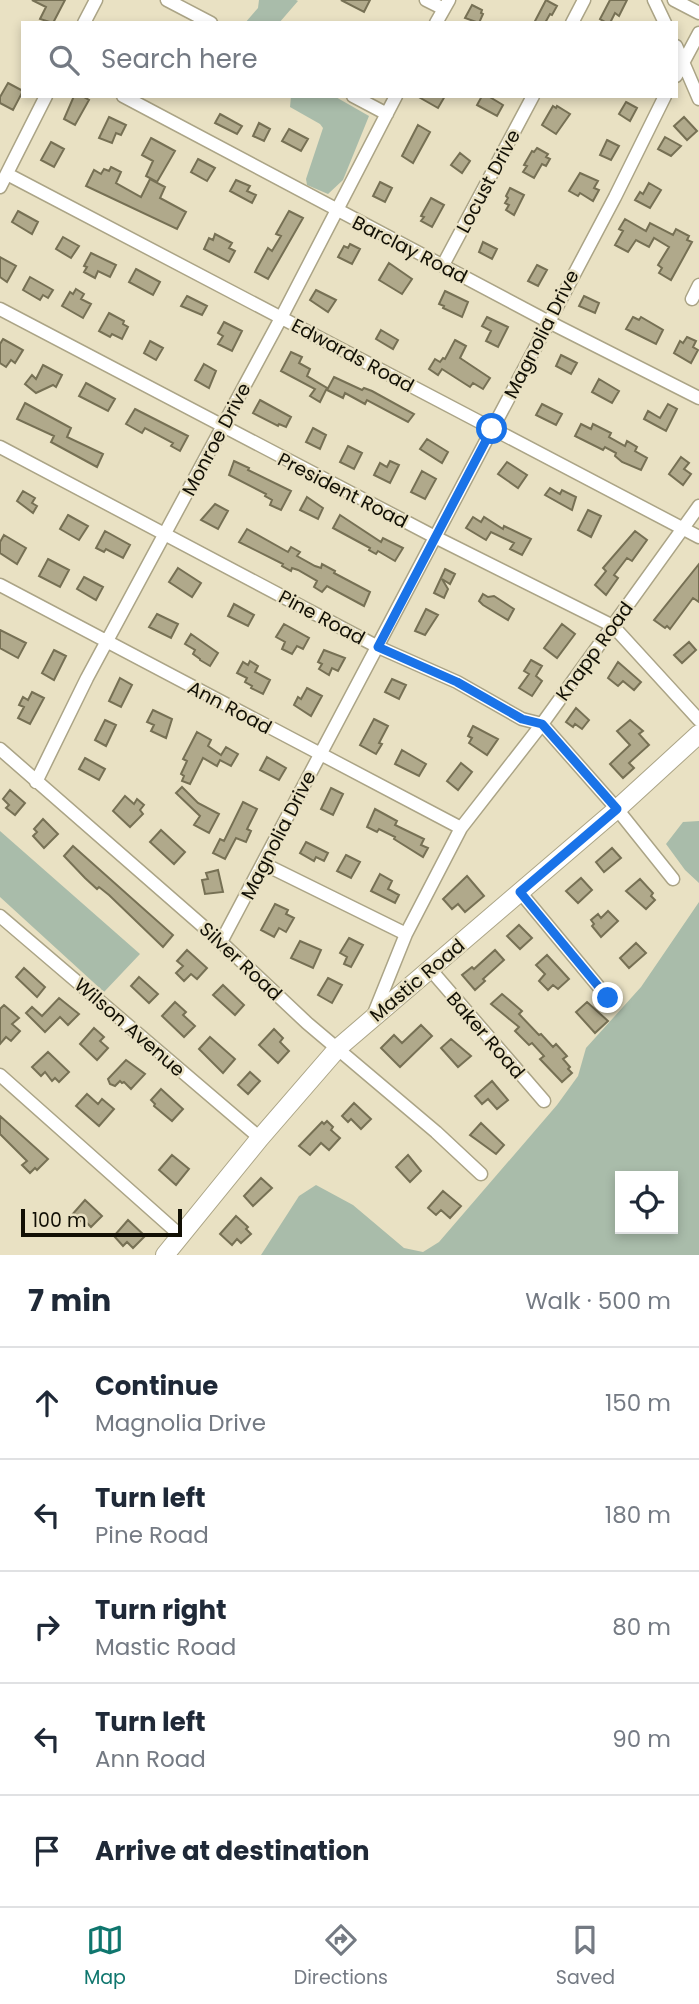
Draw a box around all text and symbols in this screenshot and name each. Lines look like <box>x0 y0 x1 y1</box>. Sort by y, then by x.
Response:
search box <box>21 21 678 98</box>
icon: search <box>45 41 83 79</box>
text: Search here <box>101 41 258 77</box>
street label: Locust Drive <box>450 125 527 238</box>
street label: Barclay Road <box>348 209 472 290</box>
street label: Magnolia Drive <box>497 265 586 403</box>
street label: Edwards Road <box>287 312 419 399</box>
street label: Monroe Drive <box>175 378 258 501</box>
route start <box>476 413 507 444</box>
street label: President Road <box>273 446 412 535</box>
street label: Pine Road <box>274 583 370 651</box>
street label: Knapp Road <box>549 596 640 706</box>
street label: Ann Road <box>183 674 277 741</box>
street label: Magnolia Drive <box>234 766 323 904</box>
street label: Silver Road <box>193 916 288 1007</box>
street label: Mastic Road <box>364 933 471 1028</box>
street label: Wilson Avenue <box>69 972 191 1083</box>
route end <box>592 982 623 1013</box>
street label: Baker Road <box>440 986 531 1085</box>
map controls <box>615 1171 678 1234</box>
button: locate <box>615 1171 678 1234</box>
scale bar <box>21 1206 182 1238</box>
text: 100 m <box>32 1207 87 1234</box>
text: 7 min <box>28 1279 111 1322</box>
text: Walk · 500 m <box>525 1285 671 1317</box>
text: Continue <box>95 1368 218 1404</box>
icon: ahead <box>28 1384 66 1422</box>
text: 150 m <box>605 1387 671 1419</box>
text: Magnolia Drive <box>95 1407 266 1439</box>
text: Turn left <box>95 1480 206 1516</box>
icon: left <box>28 1496 66 1534</box>
text: 180 m <box>605 1499 671 1531</box>
text: Pine Road <box>95 1519 209 1551</box>
text: Turn right <box>95 1592 227 1628</box>
icon: right <box>28 1608 66 1646</box>
text: 80 m <box>612 1611 671 1643</box>
text: Mastic Road <box>95 1631 236 1663</box>
text: Turn left <box>95 1704 206 1740</box>
icon: left <box>28 1720 66 1758</box>
text: 90 m <box>612 1723 671 1755</box>
text: Ann Road <box>95 1743 206 1775</box>
icon: arrive <box>28 1832 66 1870</box>
text: Arrive at destination <box>95 1833 370 1869</box>
tab: Map <box>84 1921 126 1992</box>
tab: Directions <box>294 1921 388 1992</box>
tab: Saved <box>556 1921 615 1992</box>

